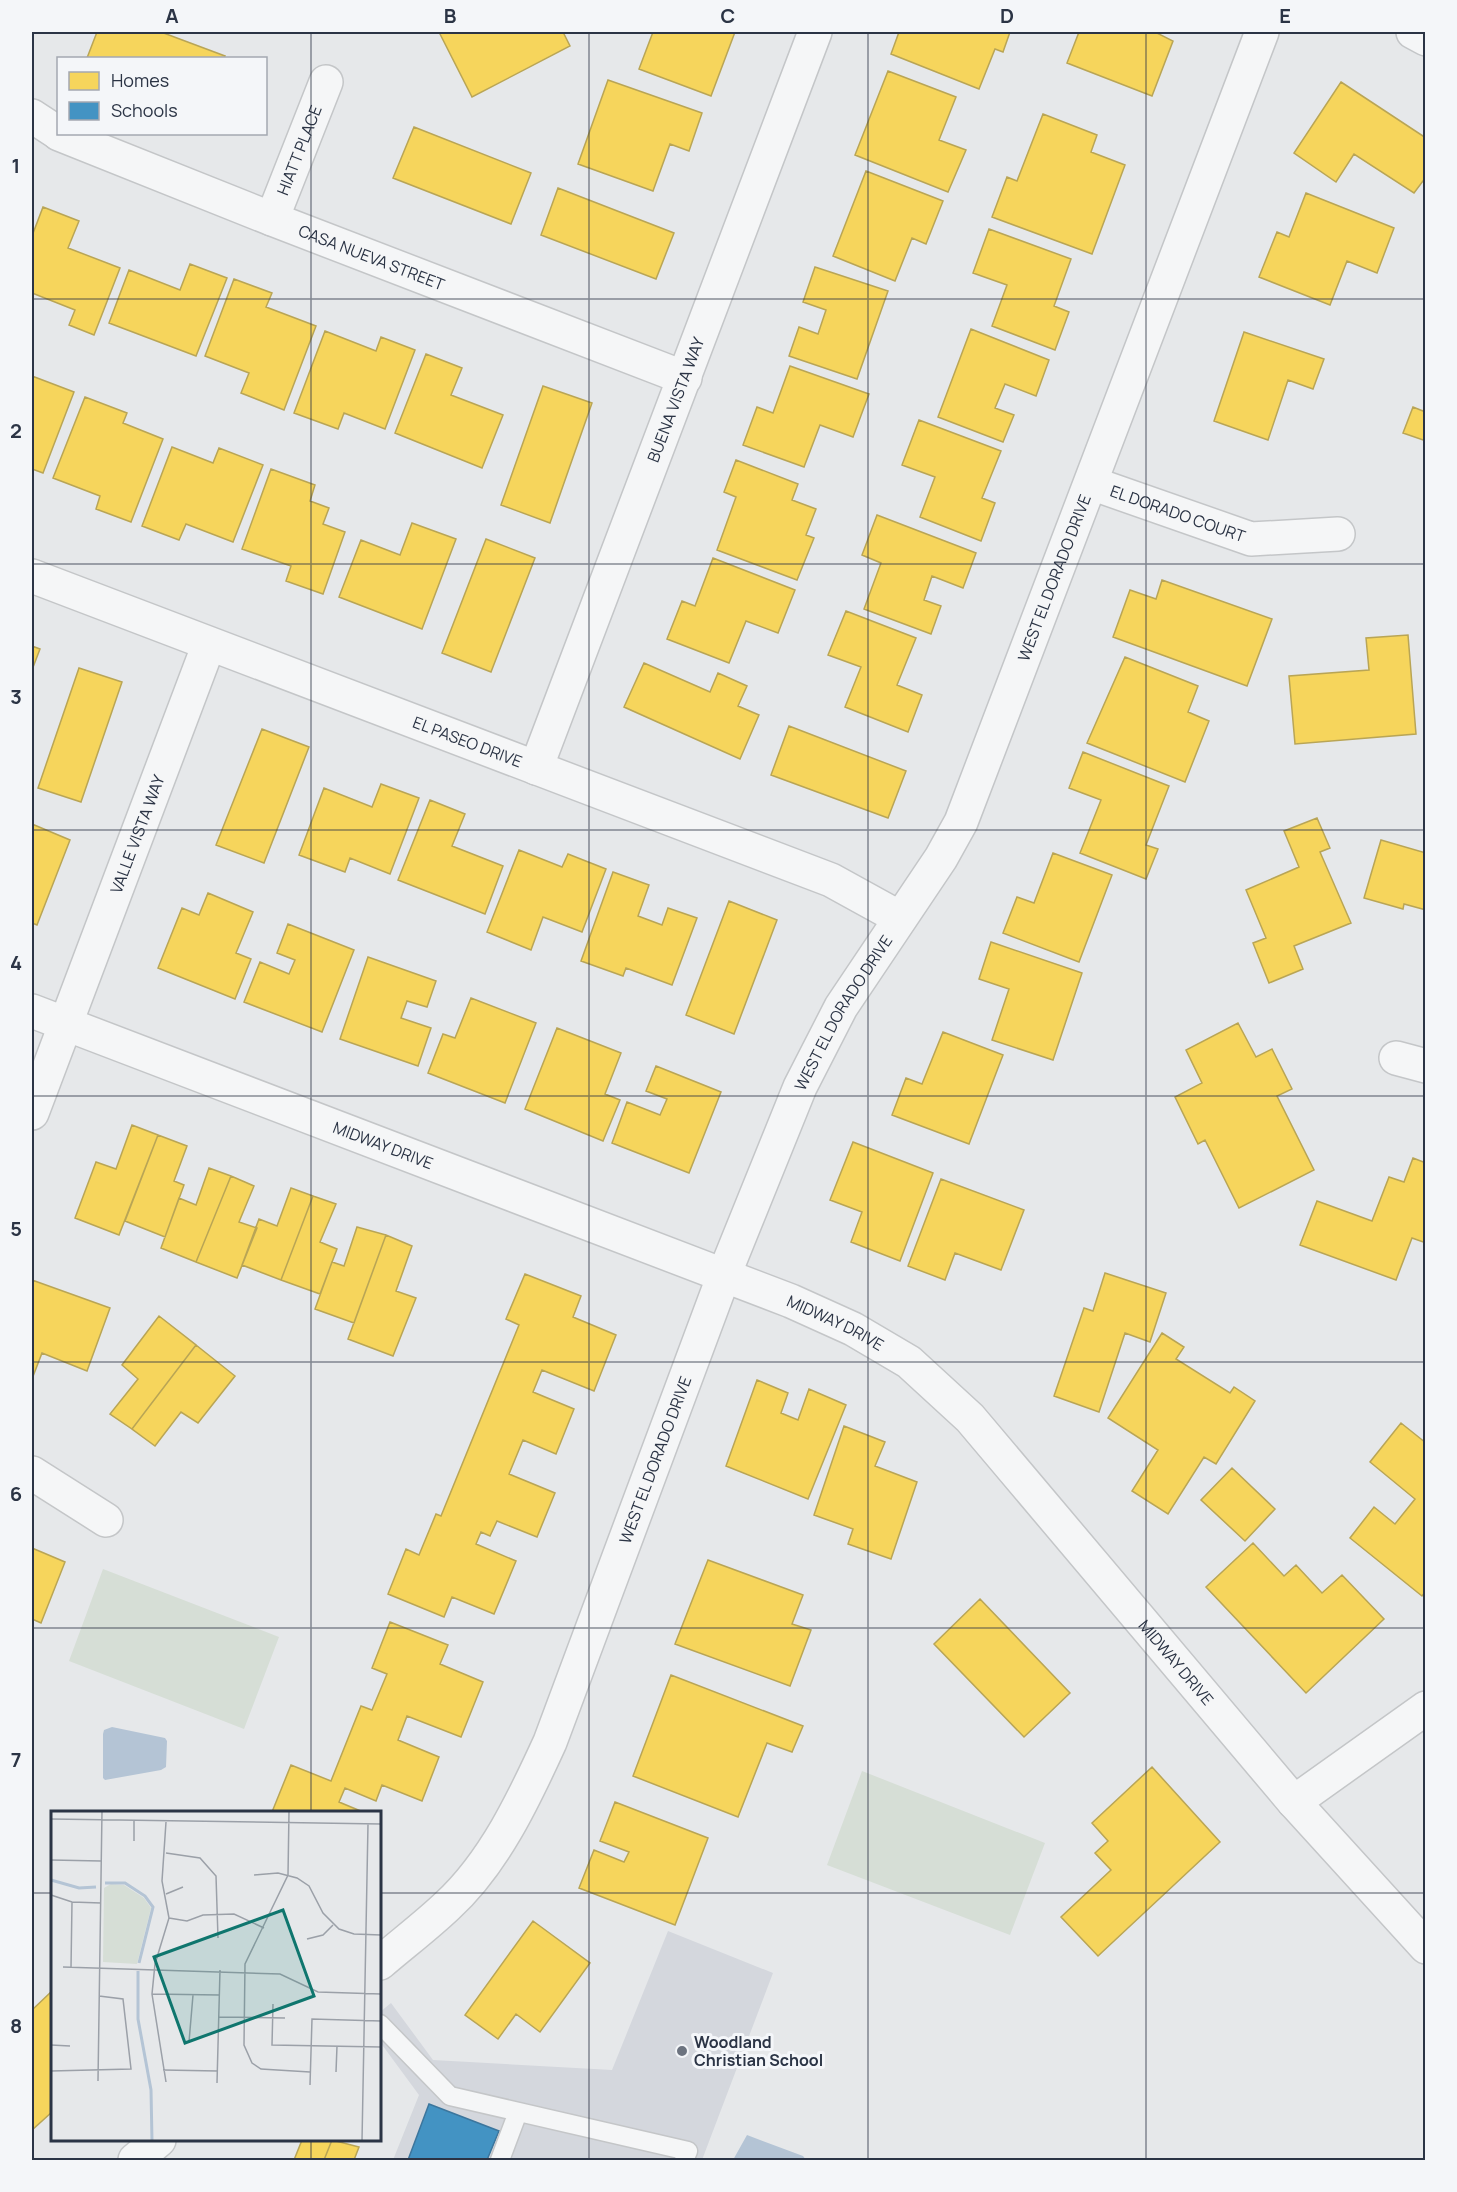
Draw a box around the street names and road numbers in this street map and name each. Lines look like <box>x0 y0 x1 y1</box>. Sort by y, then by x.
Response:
street label: HIATT PLACE <box>271 102 327 198</box>
street label: CASA NUEVA STREET <box>295 219 448 296</box>
street label: BUENA VISTA WAY <box>642 334 709 465</box>
street label: EL DORADO COURT <box>1107 480 1249 547</box>
street label: WEST EL DORADO DRIVE <box>1012 491 1096 664</box>
street label: EL PASEO DRIVE <box>410 711 525 772</box>
street label: VALLE VISTA WAY <box>105 772 170 897</box>
street label: WEST EL DORADO DRIVE <box>789 931 897 1094</box>
street label: MIDWAY DRIVE <box>330 1116 436 1174</box>
street label: MIDWAY DRIVE <box>784 1290 888 1356</box>
street label: WEST EL DORADO DRIVE <box>614 1373 696 1547</box>
street label: MIDWAY DRIVE <box>1134 1615 1219 1710</box>

